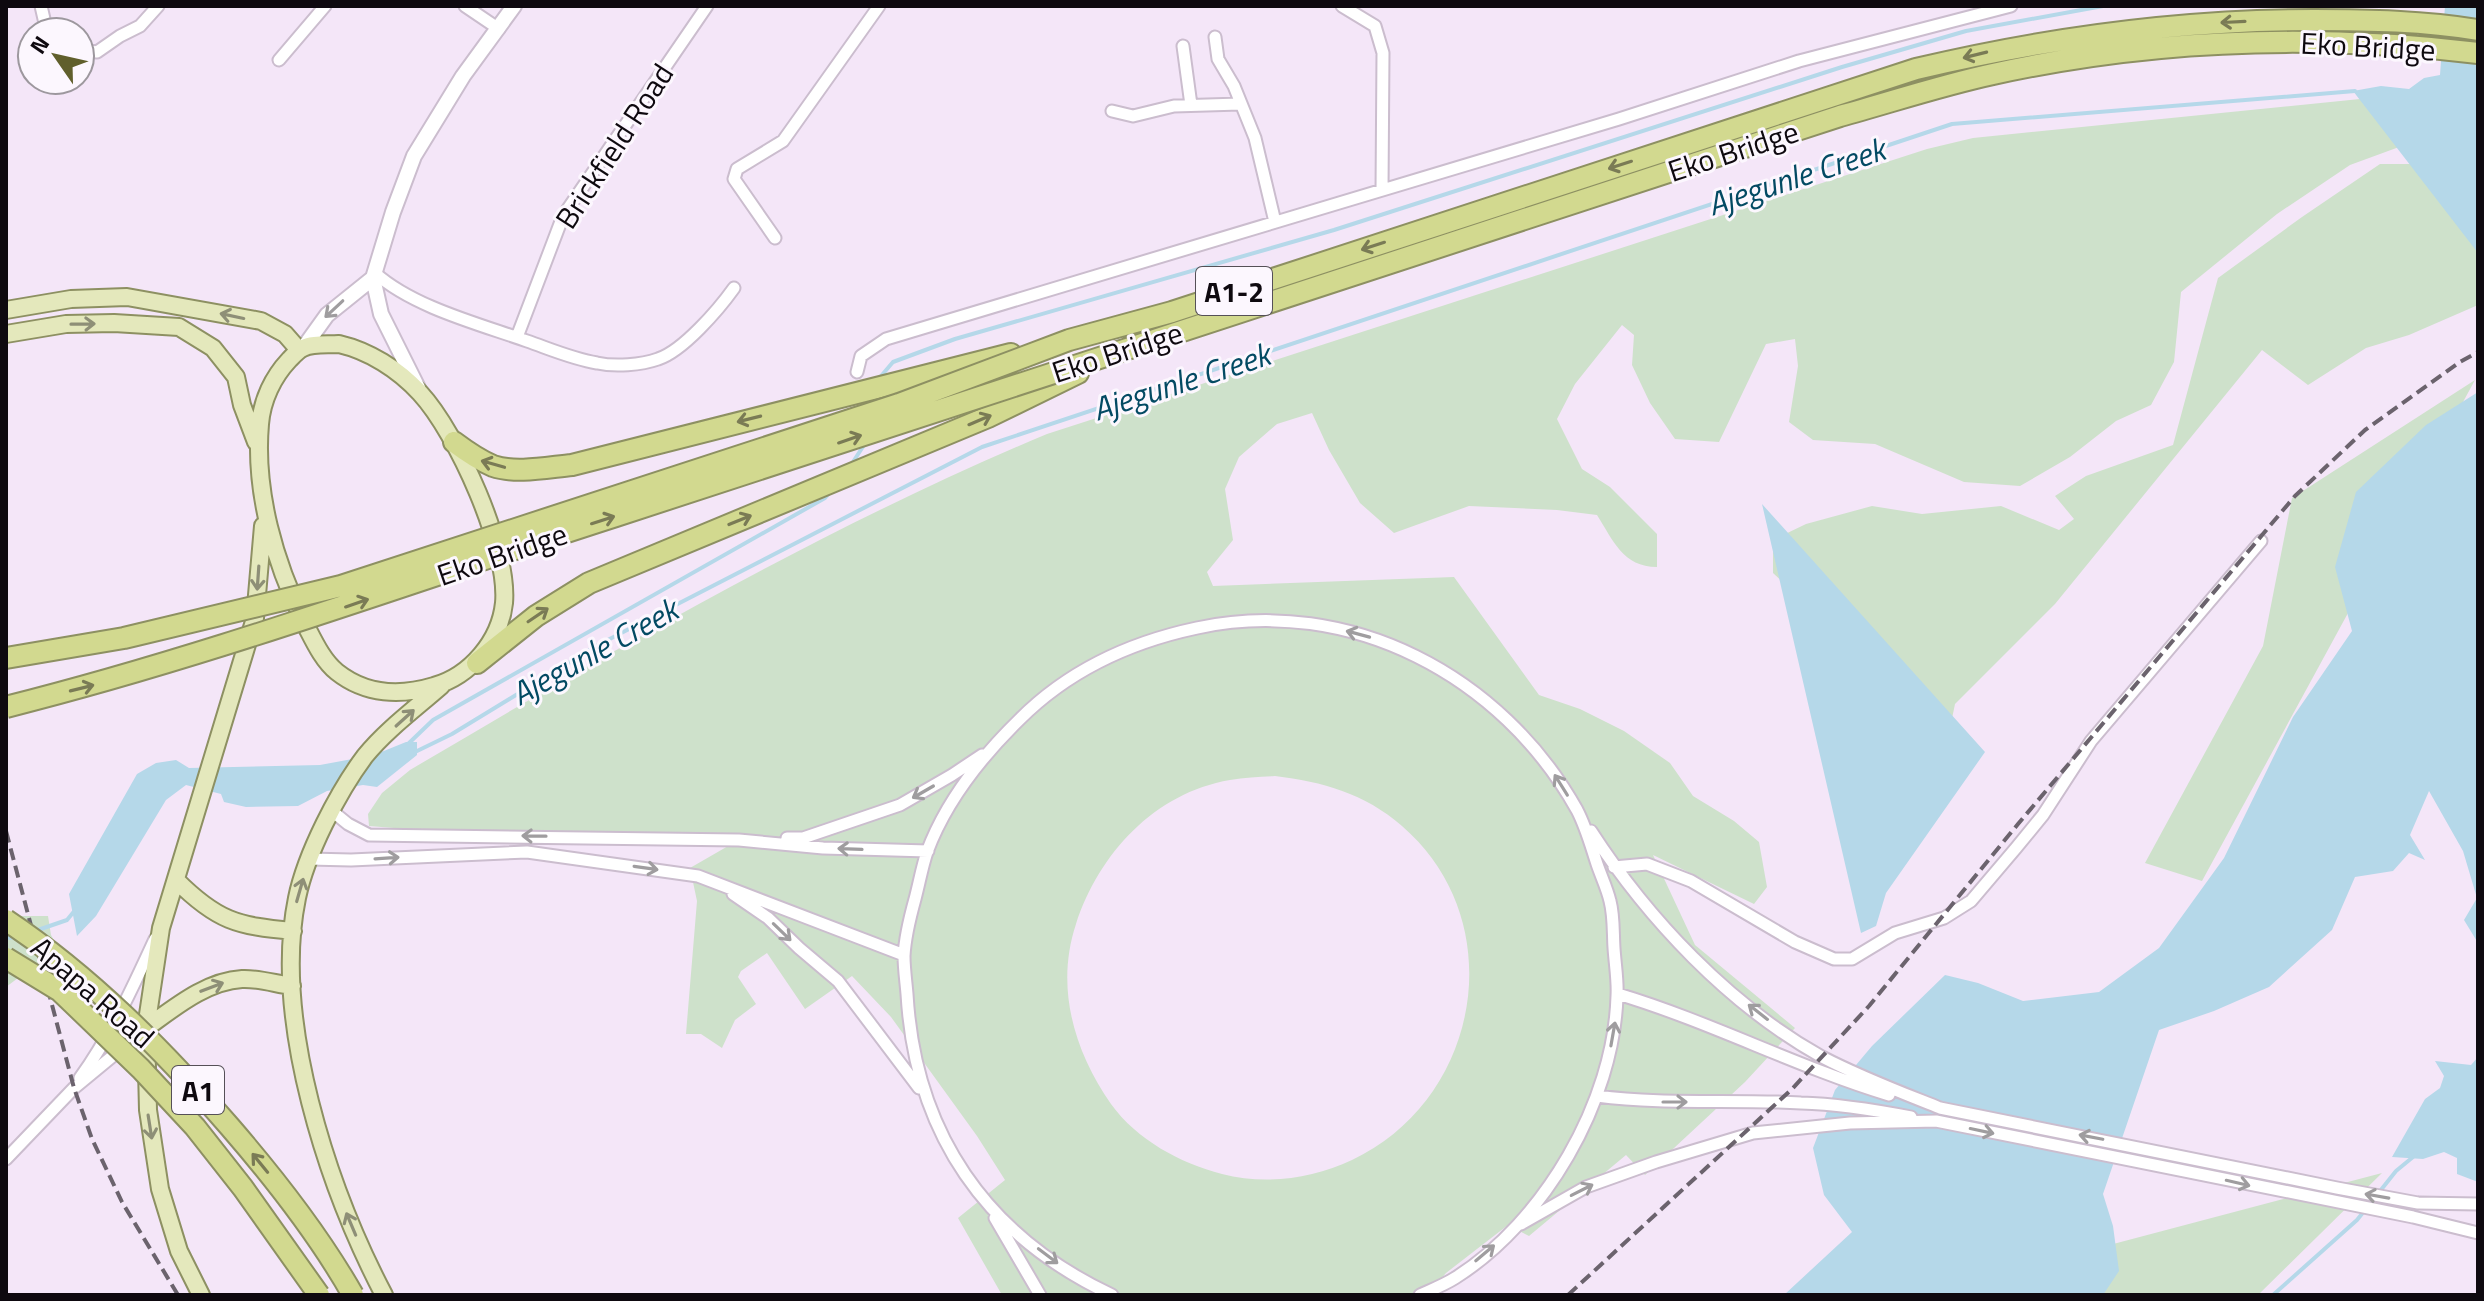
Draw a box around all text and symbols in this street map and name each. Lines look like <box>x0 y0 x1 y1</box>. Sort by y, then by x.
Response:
one-way arrow <box>2220 15 2247 30</box>
north arrow <box>16 16 96 96</box>
street label: Eko Bridge <box>2299 20 2437 72</box>
text: N <box>21 29 58 61</box>
one-way arrow <box>1963 48 1988 63</box>
street label: Brickfield Road <box>543 54 685 238</box>
street label: Eko Bridge <box>1662 108 1804 194</box>
water label: Ajegunle Creek <box>1701 124 1895 227</box>
one-way arrow <box>1607 158 1633 173</box>
one-way arrow <box>1360 239 1386 254</box>
road number: A1-2 <box>1196 267 1272 315</box>
one-way arrow <box>325 299 345 317</box>
one-way arrow <box>220 307 245 322</box>
street label: Eko Bridge <box>1046 309 1188 395</box>
one-way arrow <box>69 316 96 332</box>
water label: Ajegunle Creek <box>1086 329 1280 432</box>
one-way arrow <box>736 412 762 427</box>
one-way arrow <box>967 412 992 426</box>
one-way arrow <box>838 431 863 446</box>
one-way arrow <box>481 456 506 470</box>
street label: Eko Bridge <box>431 510 573 598</box>
one-way arrow <box>727 511 752 526</box>
one-way arrow <box>590 512 616 527</box>
one-way arrow <box>250 564 265 591</box>
water label: Ajegunle Creek <box>502 584 690 717</box>
one-way arrow <box>344 594 369 609</box>
one-way arrow <box>527 607 549 623</box>
one-way arrow <box>1345 625 1371 640</box>
one-way arrow <box>68 680 94 695</box>
one-way arrow <box>394 709 414 727</box>
one-way arrow <box>1553 774 1569 797</box>
one-way arrow <box>912 784 935 800</box>
one-way arrow <box>521 828 548 844</box>
one-way arrow <box>837 841 864 856</box>
one-way arrow <box>373 850 400 865</box>
one-way arrow <box>632 861 659 876</box>
one-way arrow <box>293 877 308 903</box>
one-way arrow <box>772 922 791 941</box>
street label: Apapa Road <box>21 925 165 1059</box>
one-way arrow <box>200 979 224 993</box>
one-way arrow <box>1747 1003 1769 1020</box>
one-way arrow <box>1606 1021 1621 1047</box>
road number: A1 <box>172 1066 224 1114</box>
one-way arrow <box>1661 1094 1688 1110</box>
one-way arrow <box>144 1114 159 1139</box>
one-way arrow <box>1969 1124 1994 1139</box>
one-way arrow <box>2078 1129 2104 1144</box>
one-way arrow <box>251 1153 269 1174</box>
one-way arrow <box>2225 1176 2251 1191</box>
one-way arrow <box>1569 1182 1593 1198</box>
one-way arrow <box>2365 1187 2391 1202</box>
one-way arrow <box>343 1213 358 1237</box>
one-way arrow <box>1474 1244 1495 1262</box>
one-way arrow <box>1037 1248 1058 1265</box>

